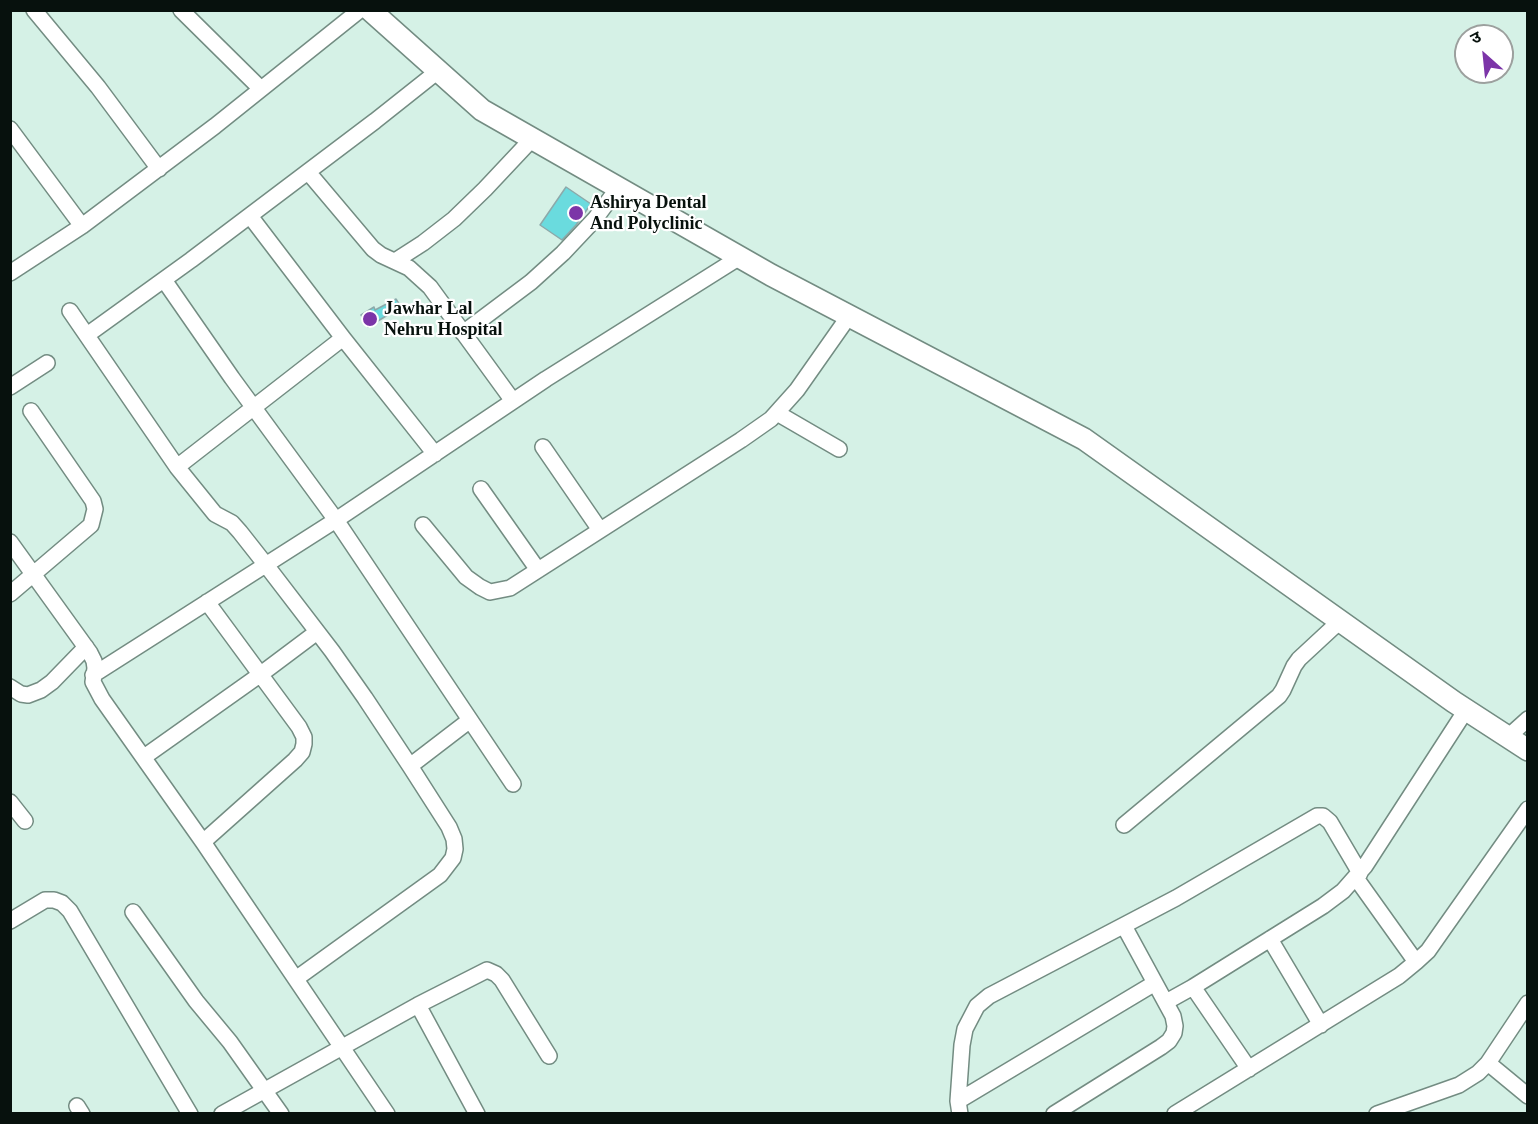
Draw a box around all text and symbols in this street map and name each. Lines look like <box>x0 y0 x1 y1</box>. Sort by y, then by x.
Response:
north arrow <box>1454 24 1514 84</box>
text: उ <box>1468 28 1485 51</box>
place label: Ashirya Dental And Polyclinic <box>590 192 722 234</box>
marker: Ashirya Dental And Polyclinic <box>567 204 585 222</box>
place label: Jawhar Lal Nehru Hospital <box>384 298 520 340</box>
marker: Jawhar Lal Nehru Hospital <box>361 310 379 328</box>

